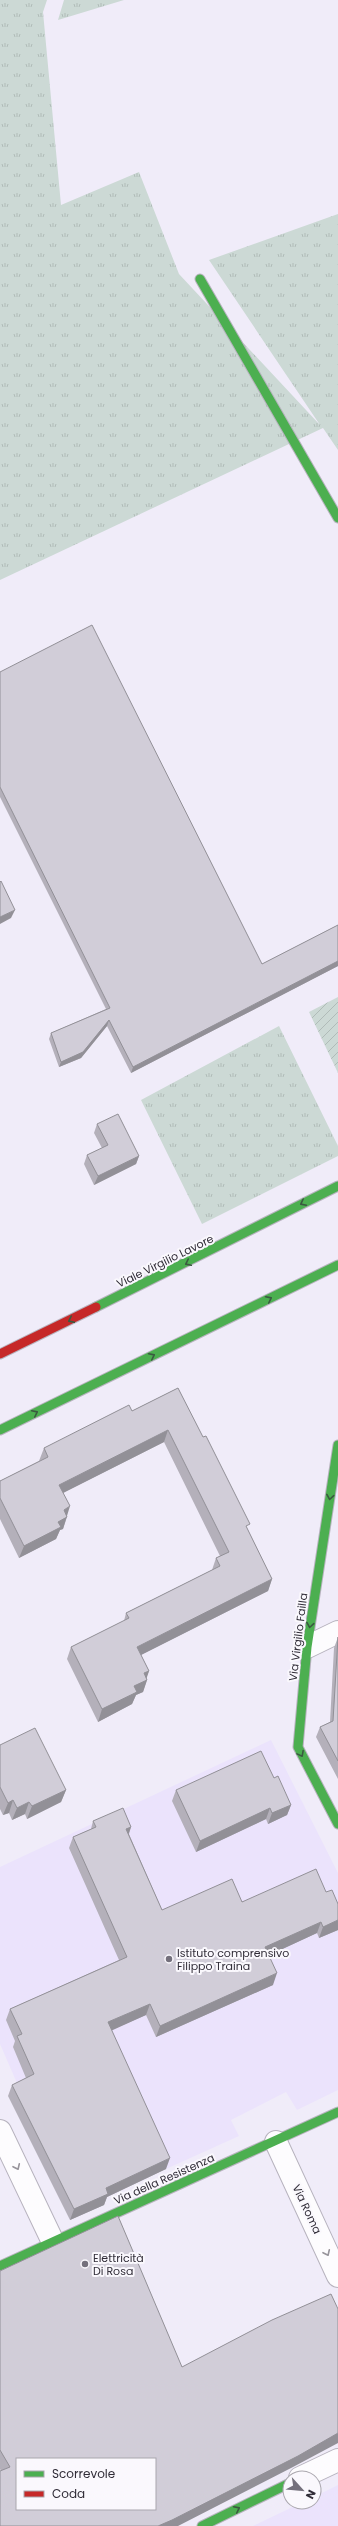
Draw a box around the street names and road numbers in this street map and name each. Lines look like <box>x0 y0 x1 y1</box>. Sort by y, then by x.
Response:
street label: Viale Virgilio Lavore <box>114 1230 216 1291</box>
street label: Via Virgilio Failla <box>285 1592 311 1682</box>
street label: Via della Resistenza <box>111 2150 217 2208</box>
street label: Via Roma <box>289 2182 325 2236</box>

